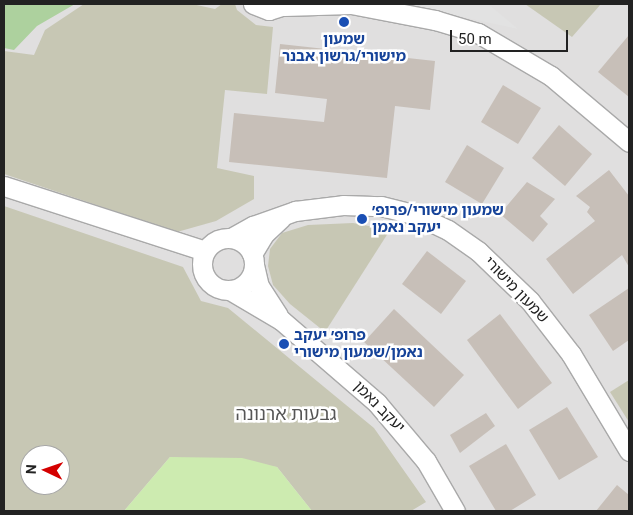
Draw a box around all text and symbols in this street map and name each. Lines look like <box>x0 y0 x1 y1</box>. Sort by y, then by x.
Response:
marker: שמעון מישורי/גרשון אבנר <box>338 16 350 28</box>
scale bar <box>453 20 570 52</box>
place label: שמעון מישורי/גרשון אבנר <box>282 30 406 65</box>
text: 50 m <box>458 30 492 48</box>
place label: שמעון מישורי/פרופ׳ יעקב נאמן <box>372 201 504 236</box>
marker: שמעון מישורי/פרופ׳ יעקב נאמן <box>356 213 368 225</box>
street label: שמעון מישורי <box>480 253 552 327</box>
place label: פרופ׳ יעקב נאמן/שמעון מישורי <box>294 326 423 361</box>
marker: פרופ׳ יעקב נאמן/שמעון מישורי <box>278 338 290 350</box>
street label: יעקב נאמן <box>350 378 408 436</box>
district label: גבעות ארנונה <box>235 403 337 425</box>
north arrow <box>20 445 70 495</box>
text: N <box>23 464 39 475</box>

